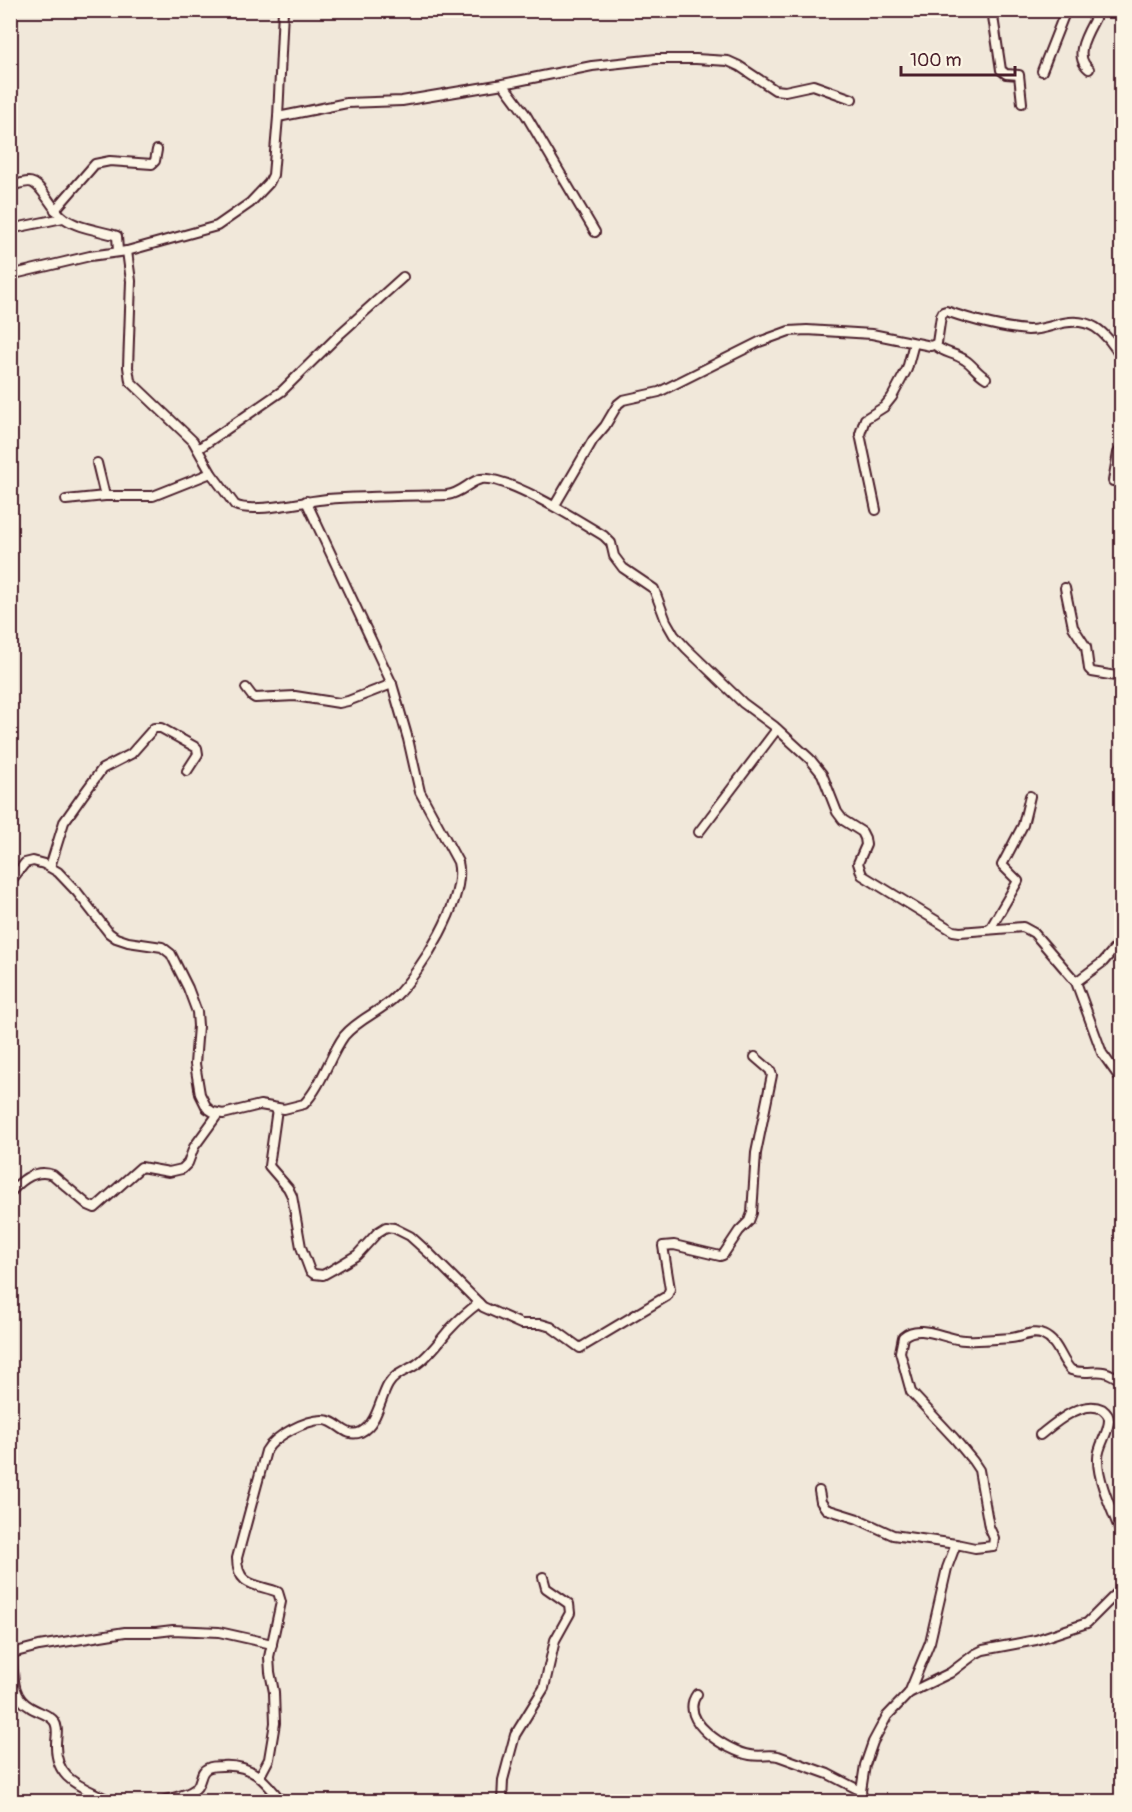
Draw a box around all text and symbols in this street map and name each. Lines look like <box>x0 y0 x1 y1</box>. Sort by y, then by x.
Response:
scale bar <box>901 39 1015 77</box>
text: 100 m <box>910 49 962 72</box>

